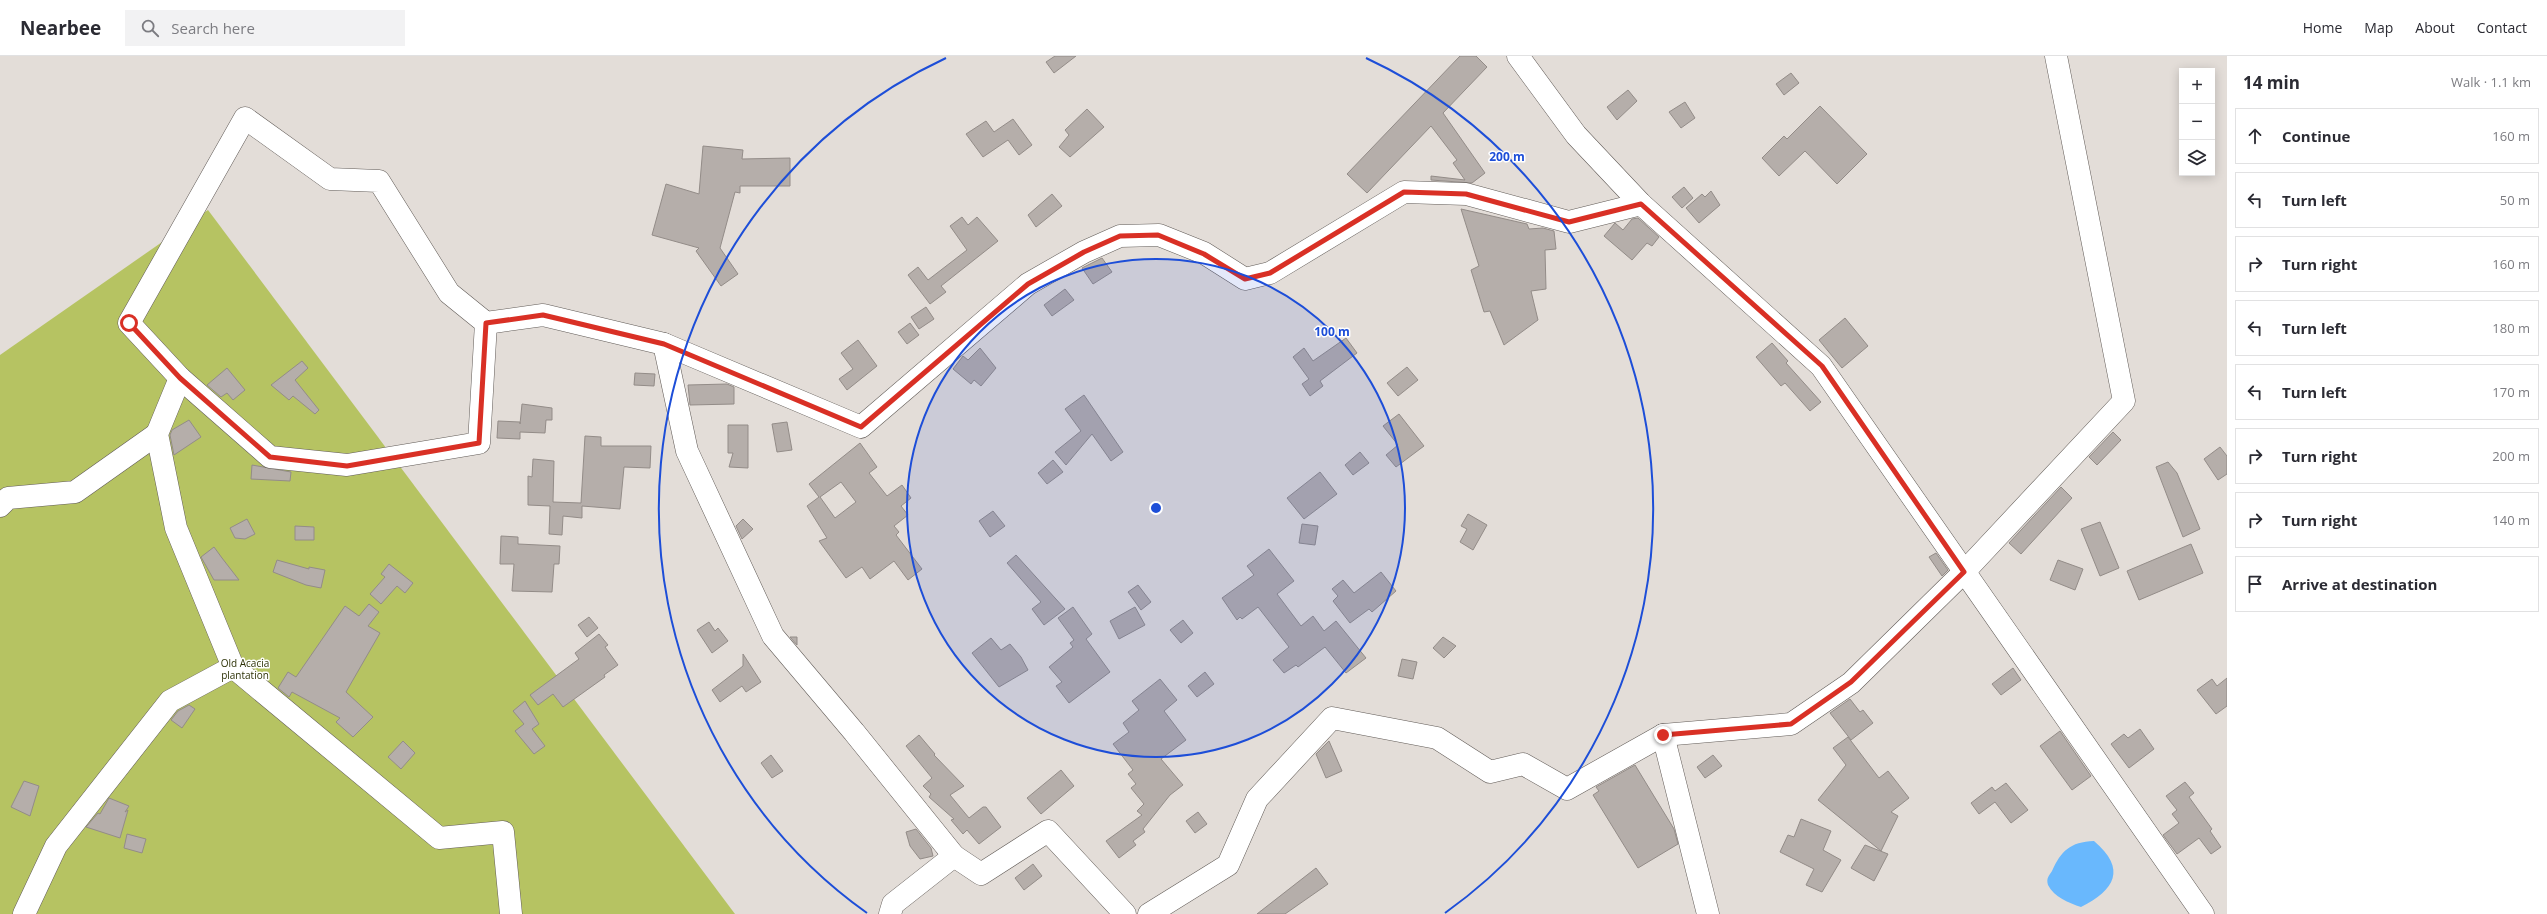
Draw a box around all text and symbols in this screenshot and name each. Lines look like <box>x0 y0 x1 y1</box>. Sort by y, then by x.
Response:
search box <box>125 10 405 46</box>
text: Nearbee <box>20 15 101 41</box>
icon: search <box>139 17 161 39</box>
text: Search here <box>171 18 255 38</box>
text: Home <box>2303 18 2342 37</box>
text: Map <box>2364 18 2393 37</box>
text: About <box>2415 18 2455 37</box>
text: Contact <box>2477 18 2527 37</box>
map controls <box>2179 68 2215 176</box>
button: + <box>2179 68 2215 104</box>
text: 14 min <box>2243 71 2300 94</box>
text: Walk · 1.1 km <box>2451 73 2531 91</box>
button: − <box>2179 104 2215 140</box>
icon: ahead <box>2244 125 2266 147</box>
text: Continue <box>2282 126 2350 146</box>
text: 160 m <box>2492 127 2530 145</box>
button: layers <box>2179 140 2215 176</box>
text: 200 m <box>1489 148 1525 165</box>
icon: left <box>2244 189 2266 211</box>
text: Turn left <box>2282 190 2347 210</box>
text: 50 m <box>2500 191 2530 209</box>
icon: right <box>2244 253 2266 275</box>
text: Turn right <box>2282 254 2357 274</box>
text: 160 m <box>2492 255 2530 273</box>
route start <box>120 314 138 332</box>
icon: left <box>2244 317 2266 339</box>
text: Turn left <box>2282 318 2347 338</box>
text: 180 m <box>2492 319 2530 337</box>
text: 100 m <box>1314 323 1350 340</box>
icon: left <box>2244 381 2266 403</box>
text: Turn left <box>2282 382 2347 402</box>
text: 170 m <box>2492 383 2530 401</box>
icon: right <box>2244 445 2266 467</box>
text: Turn right <box>2282 446 2357 466</box>
text: 200 m <box>2492 447 2530 465</box>
centre of rings <box>1149 501 1163 515</box>
icon: right <box>2244 509 2266 531</box>
text: Turn right <box>2282 510 2357 530</box>
text: 140 m <box>2492 511 2530 529</box>
icon: arrive <box>2244 573 2266 595</box>
text: Arrive at destination <box>2282 574 2437 594</box>
park label: Old Acacia plantation <box>221 656 269 682</box>
route end <box>1654 726 1672 744</box>

